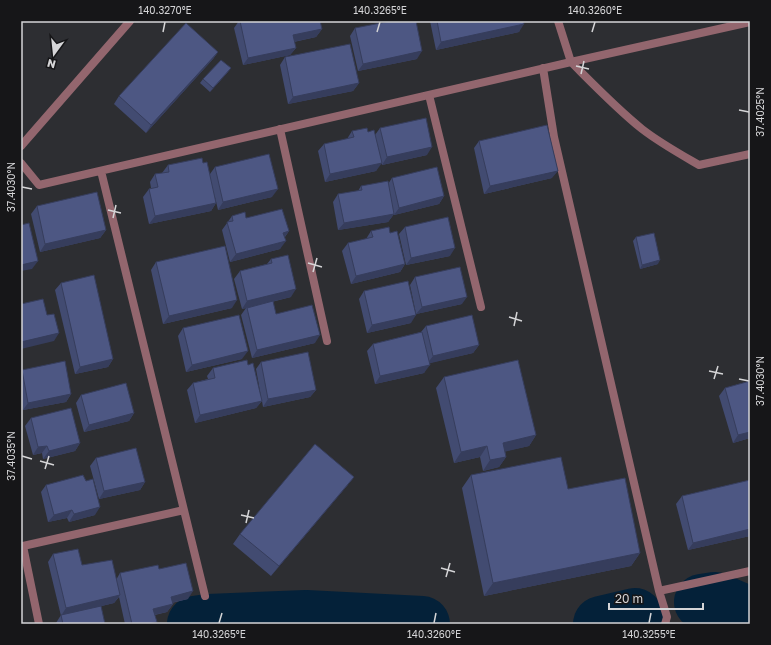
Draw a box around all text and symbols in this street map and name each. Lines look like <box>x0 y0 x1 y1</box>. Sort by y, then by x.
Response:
text: 140.3270°E <box>138 4 192 16</box>
text: 140.3265°E <box>353 4 407 16</box>
text: 140.3260°E <box>568 4 622 16</box>
north arrow <box>34 34 74 74</box>
text: N <box>46 57 57 72</box>
text: 37.4025°N <box>754 87 766 137</box>
text: 37.4030°N <box>5 162 17 212</box>
text: 37.4030°N <box>754 356 766 406</box>
text: 37.4035°N <box>5 431 17 481</box>
scale bar <box>609 585 703 611</box>
text: 20 m <box>615 591 643 606</box>
text: 140.3265°E <box>192 628 246 640</box>
text: 140.3260°E <box>407 628 461 640</box>
text: 140.3255°E <box>622 628 676 640</box>

